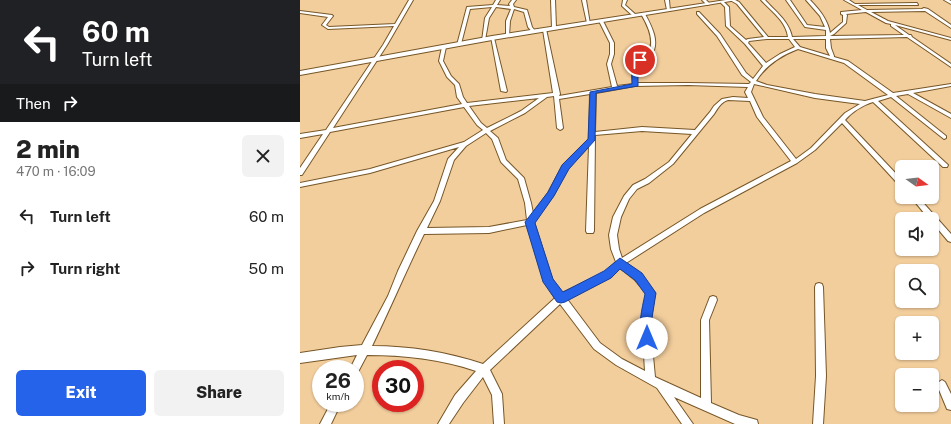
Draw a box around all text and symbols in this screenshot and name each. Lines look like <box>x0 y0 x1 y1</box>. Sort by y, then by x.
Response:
text: 60 m <box>82 15 150 48</box>
icon: left <box>16 16 68 68</box>
pin <box>623 43 657 77</box>
text: Turn left <box>82 49 152 70</box>
icon: arrive <box>629 49 651 71</box>
icon: right <box>59 92 81 114</box>
text: Then <box>16 95 51 112</box>
text: 2 min <box>16 135 80 163</box>
button: close <box>242 135 284 177</box>
north arrow <box>895 160 939 204</box>
map controls <box>895 160 939 412</box>
text: 470 m · 16:09 <box>16 164 96 179</box>
icon: left <box>16 205 38 227</box>
text: Turn left <box>50 208 111 225</box>
text: 60 m <box>249 208 284 225</box>
button: sound <box>895 212 939 256</box>
icon: right <box>16 257 38 279</box>
text: Turn right <box>50 260 120 277</box>
text: 50 m <box>249 260 284 277</box>
button: search <box>895 264 939 308</box>
button: + <box>895 316 939 360</box>
position arrow <box>626 317 668 359</box>
speed limit sign: 30 <box>372 360 424 412</box>
button: − <box>895 368 939 412</box>
text: 26 <box>325 369 351 393</box>
button: Exit <box>16 370 146 416</box>
button: Share <box>154 370 284 416</box>
text: km/h <box>326 390 350 402</box>

